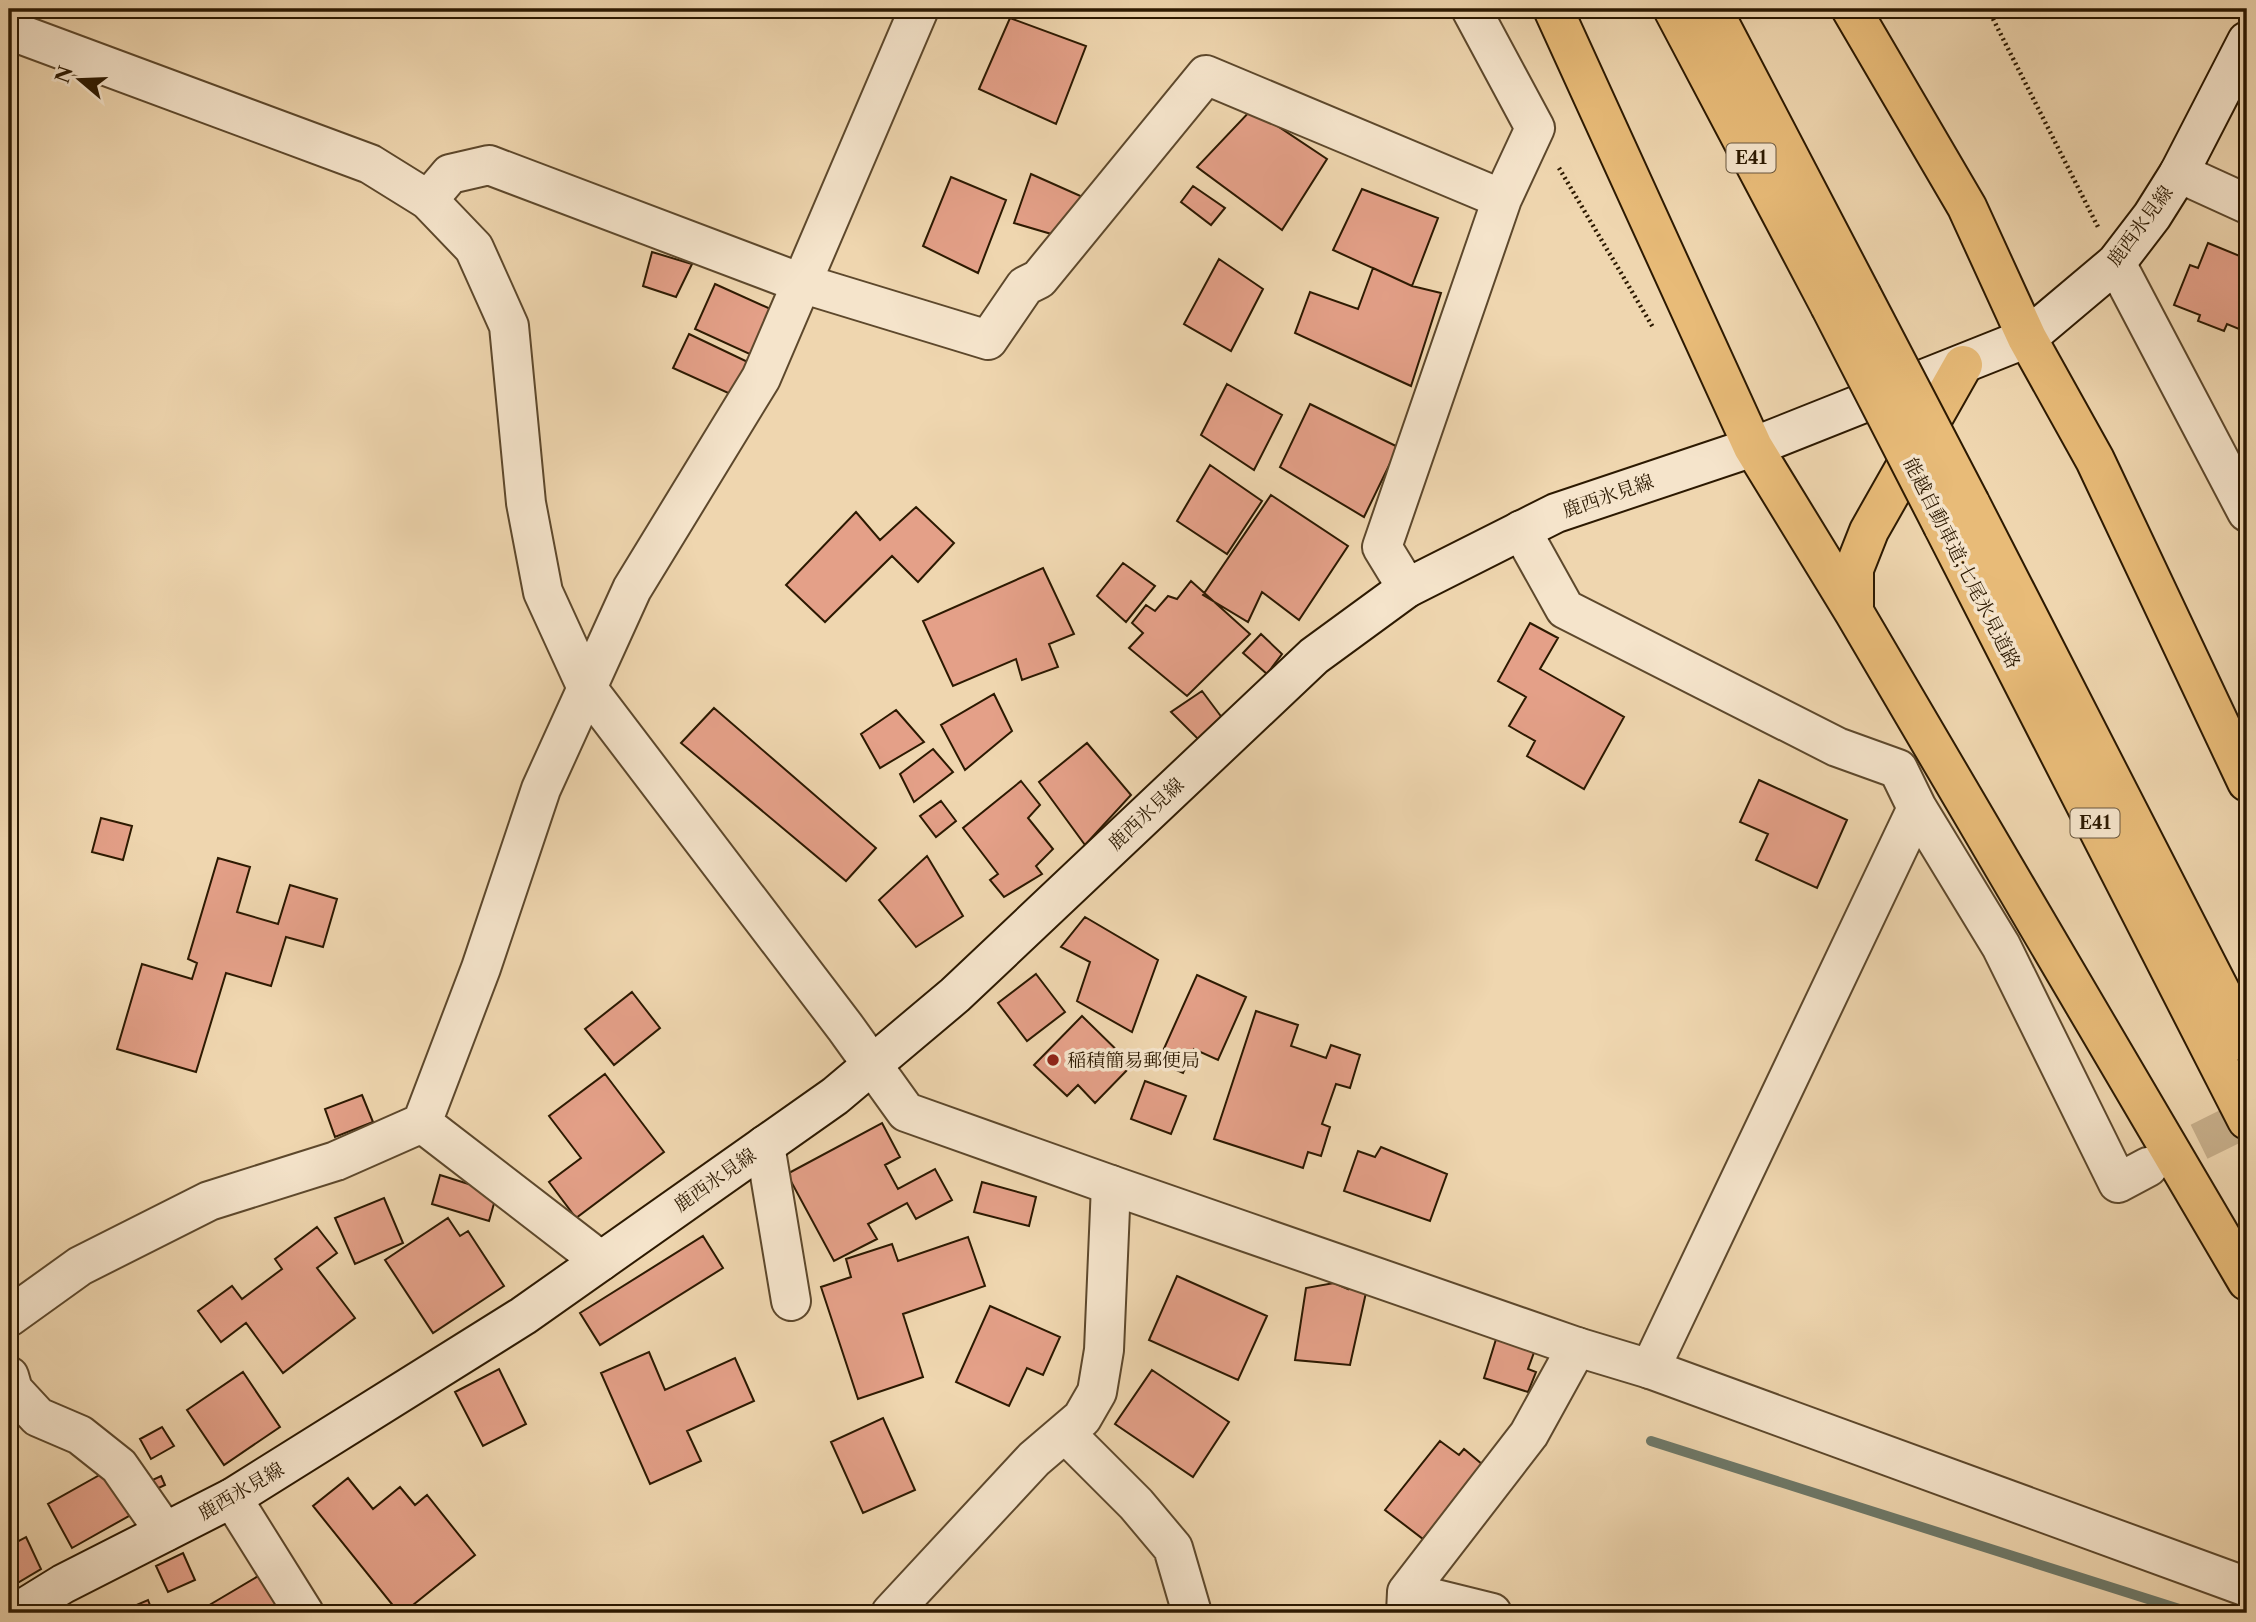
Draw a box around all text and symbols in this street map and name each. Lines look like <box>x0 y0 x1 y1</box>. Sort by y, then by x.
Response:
north arrow <box>46 46 116 116</box>
text: N <box>51 63 78 86</box>
road number: E41 <box>1726 144 1776 173</box>
street label: 鹿西氷見線 <box>2102 181 2178 271</box>
street label: 能越自動車道;七尾氷見道路 <box>1899 454 2025 672</box>
street label: 鹿西氷見線 <box>1559 470 1657 522</box>
street label: 鹿西氷見線 <box>1103 773 1189 855</box>
road number: E41 <box>2070 808 2120 838</box>
place label: 稲積簡易郵便局 <box>1067 1049 1200 1072</box>
marker: 稲積簡易郵便局 <box>1045 1052 1061 1068</box>
street label: 鹿西氷見線 <box>669 1143 761 1217</box>
street label: 鹿西氷見線 <box>194 1457 288 1525</box>

